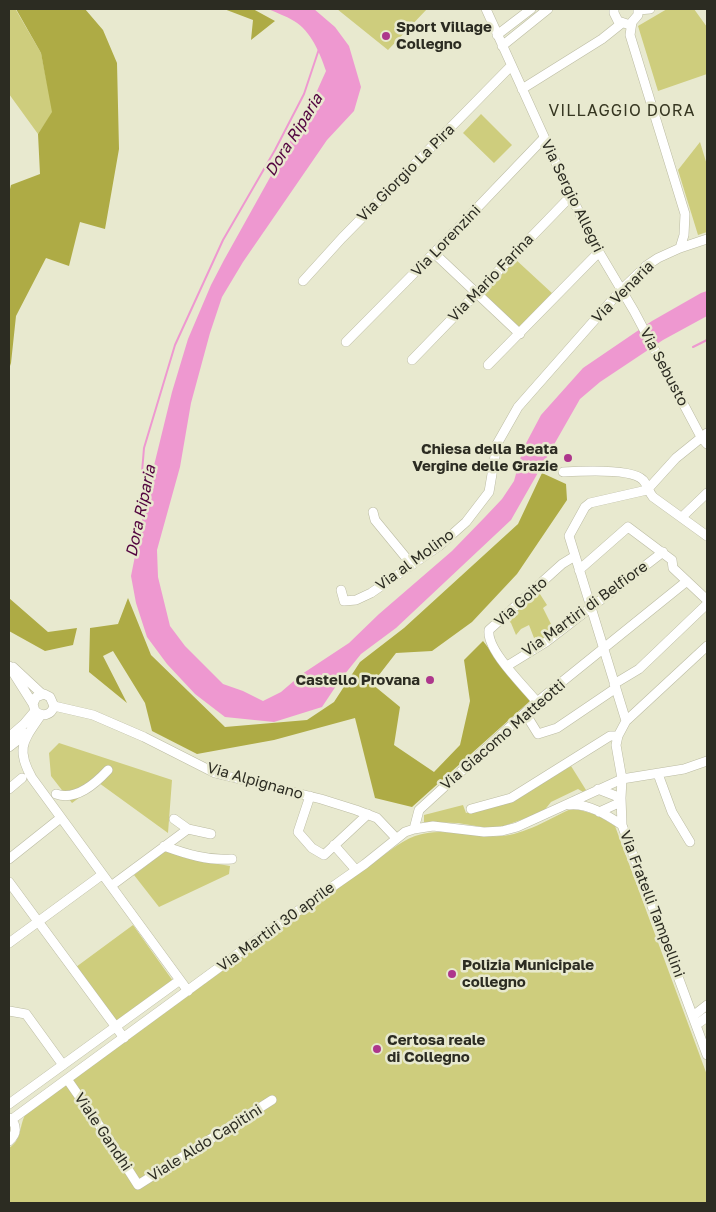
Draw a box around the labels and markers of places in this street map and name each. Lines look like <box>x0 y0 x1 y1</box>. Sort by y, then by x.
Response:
place label: Sport Village Collegno <box>396 18 492 53</box>
marker: Sport Village Collegno <box>380 30 392 42</box>
place label: Chiesa della Beata Vergine delle Grazie <box>412 440 558 475</box>
marker: Chiesa della Beata Vergine delle Grazie <box>562 452 574 464</box>
place label: Castello Provana <box>295 671 420 689</box>
marker: Castello Provana <box>424 674 436 686</box>
place label: Polizia Municipale collegno <box>462 956 594 991</box>
marker: Polizia Municipale collegno <box>446 968 458 980</box>
place label: Certosa reale di Collegno <box>387 1031 485 1066</box>
marker: Certosa reale di Collegno <box>371 1043 383 1055</box>

